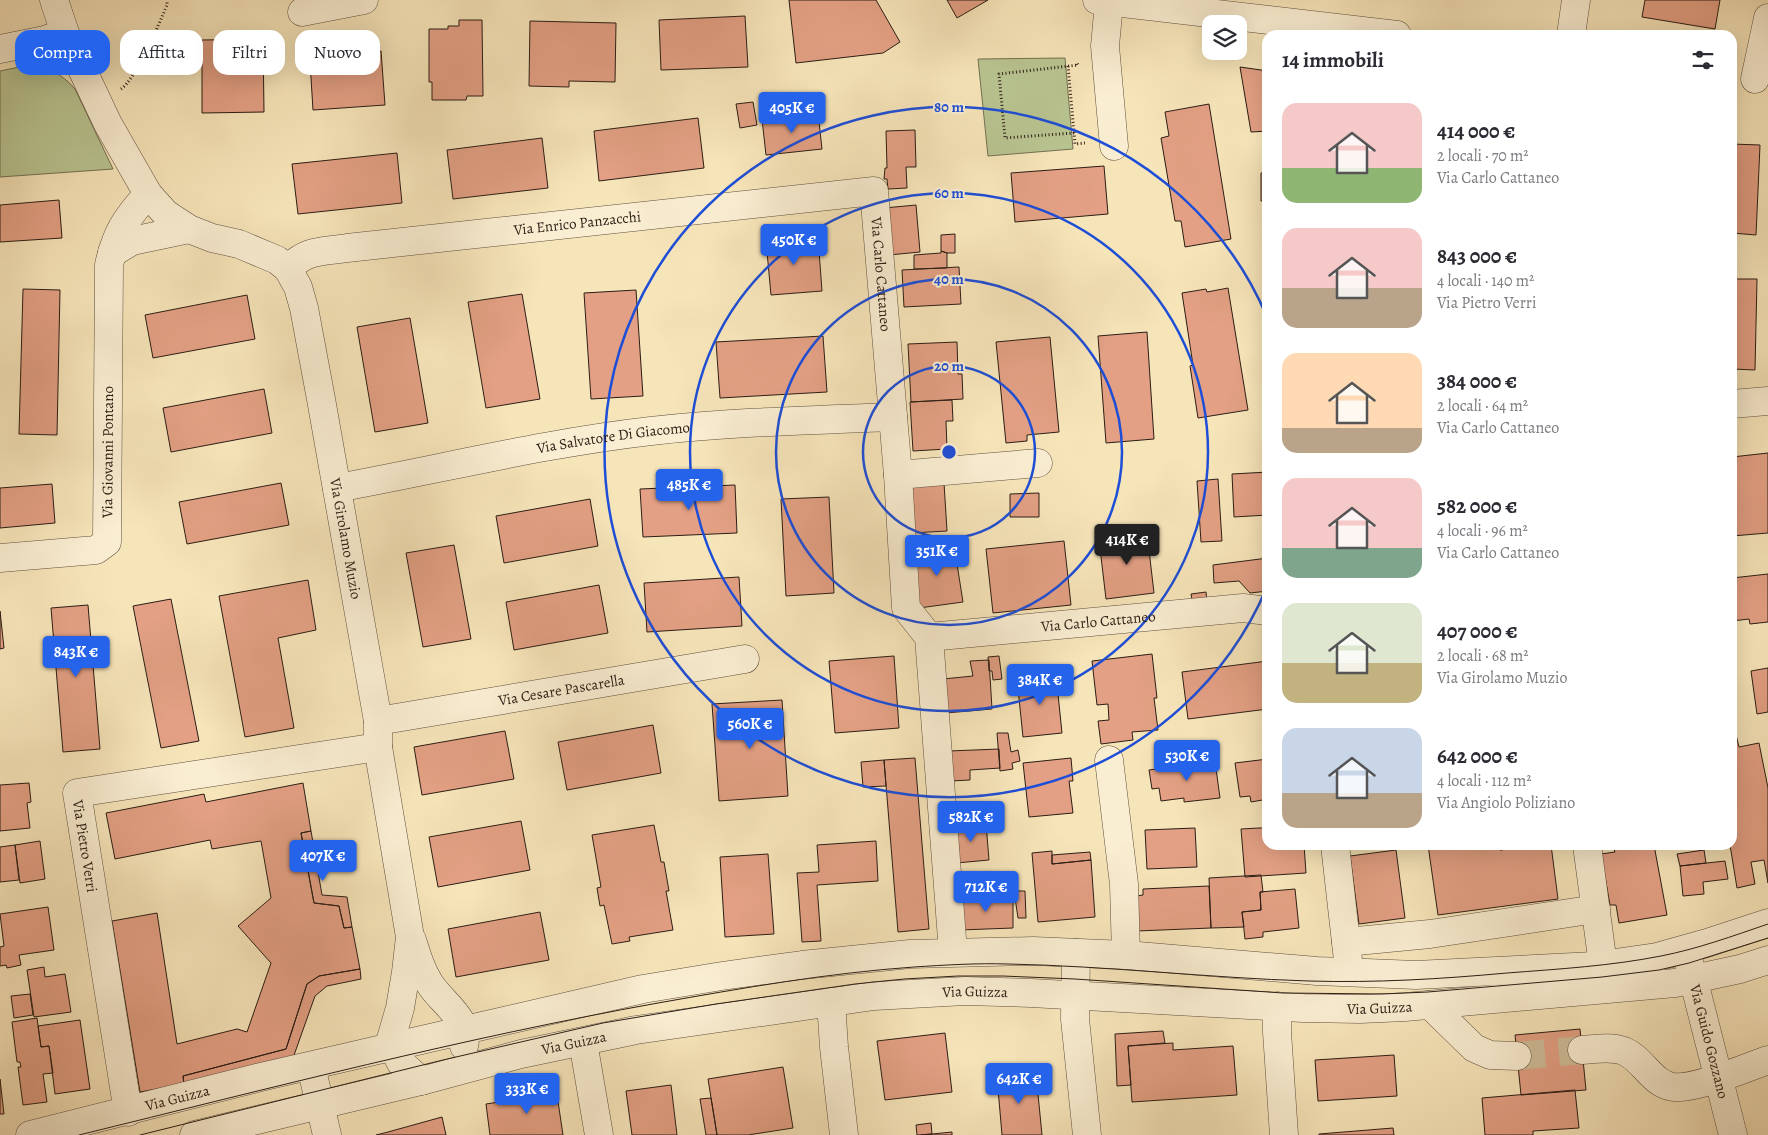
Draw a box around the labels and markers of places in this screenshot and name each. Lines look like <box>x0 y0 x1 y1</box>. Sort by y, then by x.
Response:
pin: 405K € <box>751 92 833 134</box>
pin: 450K € <box>753 224 835 266</box>
centre of rings <box>940 443 958 461</box>
pin: 485K € <box>648 468 730 511</box>
pin: 414K € <box>1086 524 1168 566</box>
pin: 351K € <box>896 534 978 577</box>
pin: 843K € <box>35 636 117 678</box>
pin: 384K € <box>999 664 1081 706</box>
pin: 560K € <box>709 708 791 750</box>
pin: 530K € <box>1146 740 1228 782</box>
pin: 582K € <box>930 800 1012 843</box>
pin: 407K € <box>282 840 364 882</box>
pin: 712K € <box>945 870 1027 913</box>
pin: 642K € <box>978 1062 1060 1105</box>
pin: 333K € <box>486 1072 568 1115</box>

